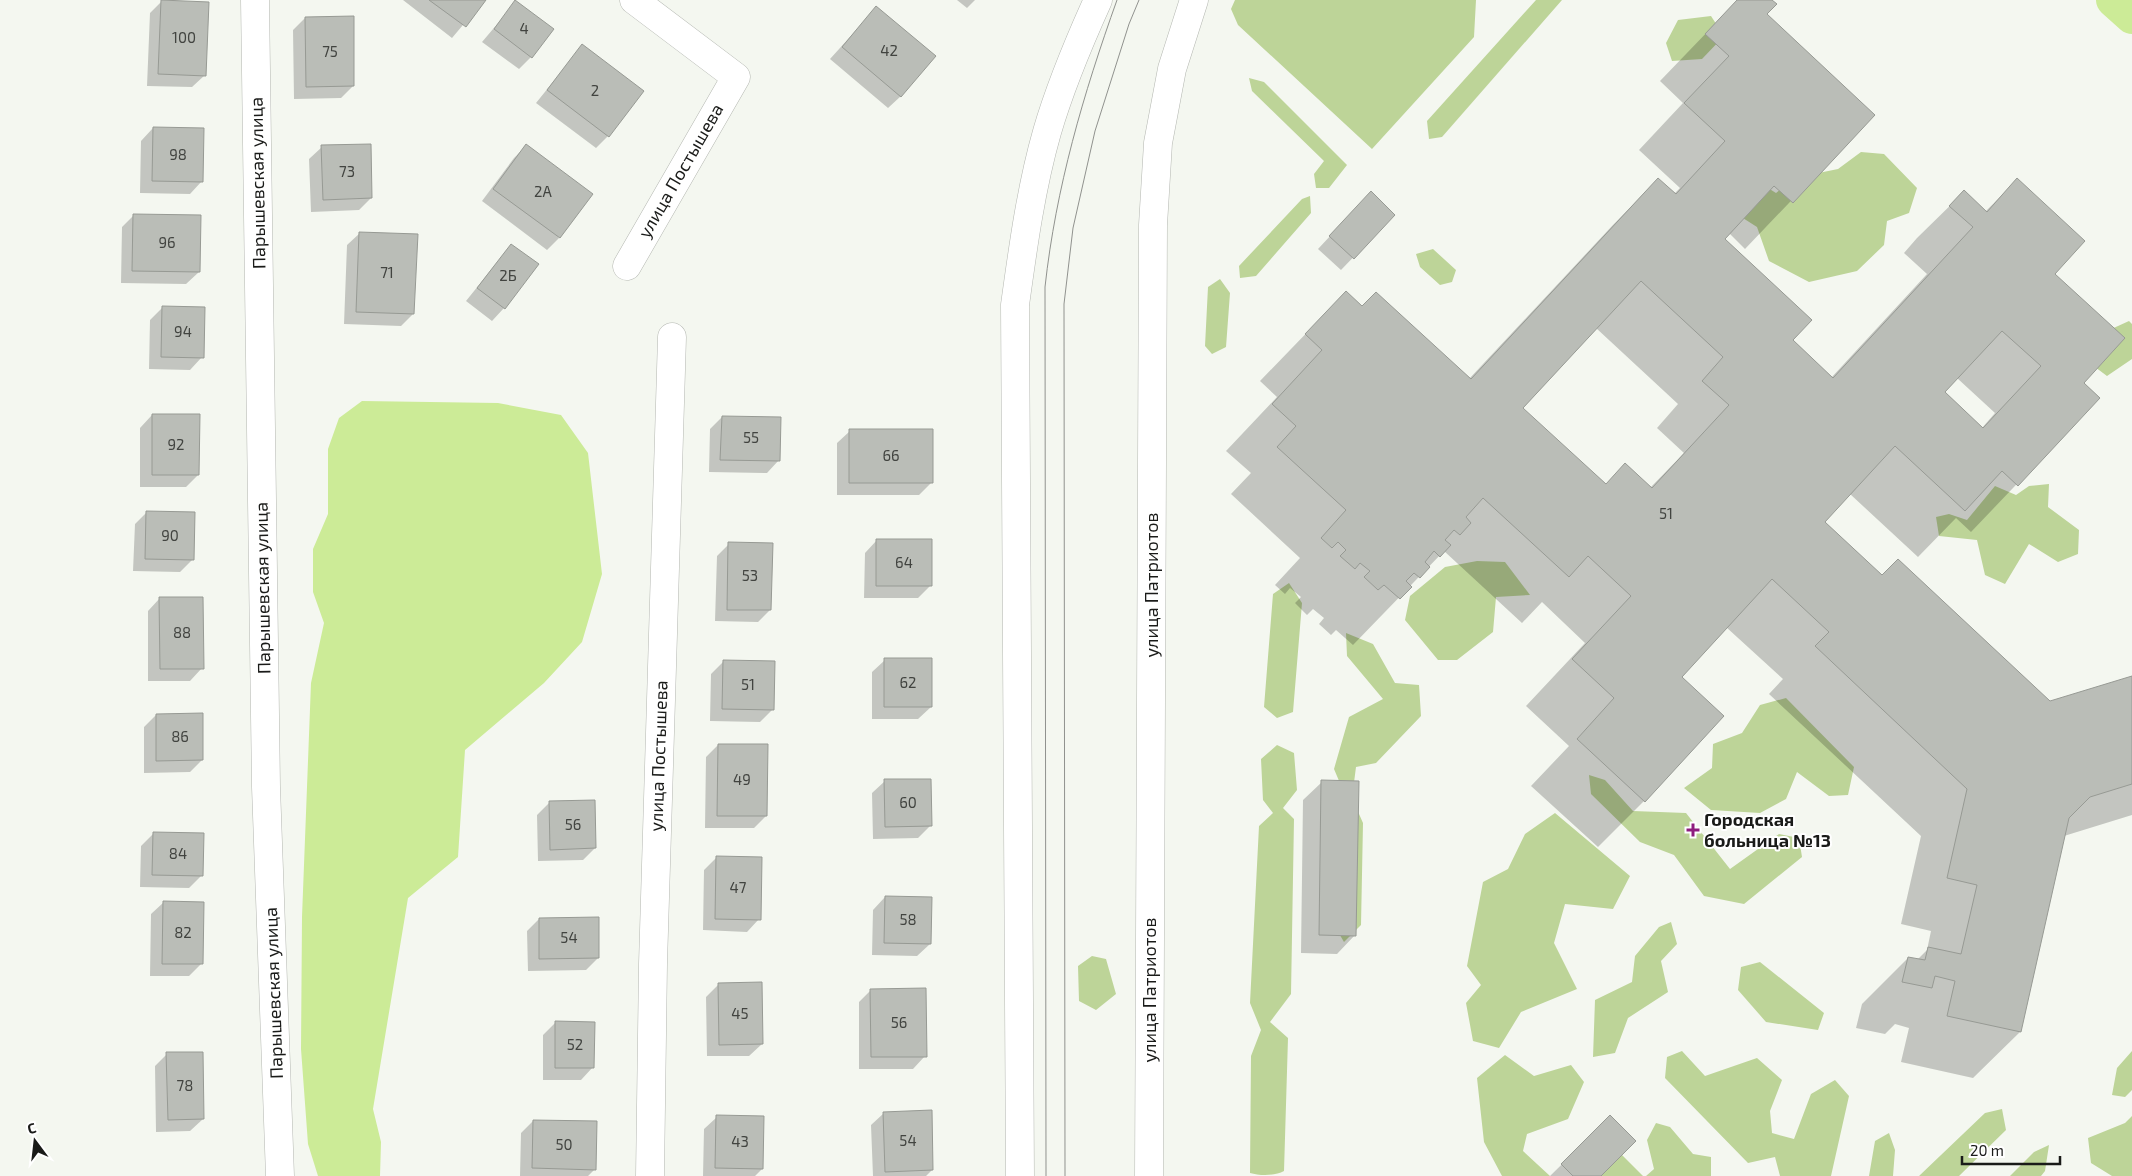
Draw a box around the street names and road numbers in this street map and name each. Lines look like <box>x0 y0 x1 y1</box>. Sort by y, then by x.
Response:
street label: Парышевская улица <box>244 97 270 269</box>
street label: улица Постышева <box>633 99 728 242</box>
street label: Парышевская улица <box>249 502 275 674</box>
street label: улица Патриотов <box>1140 512 1162 658</box>
street label: улица Постышева <box>644 680 672 832</box>
street label: Парышевская улица <box>259 907 287 1079</box>
street label: улица Патриотов <box>1138 917 1160 1063</box>

